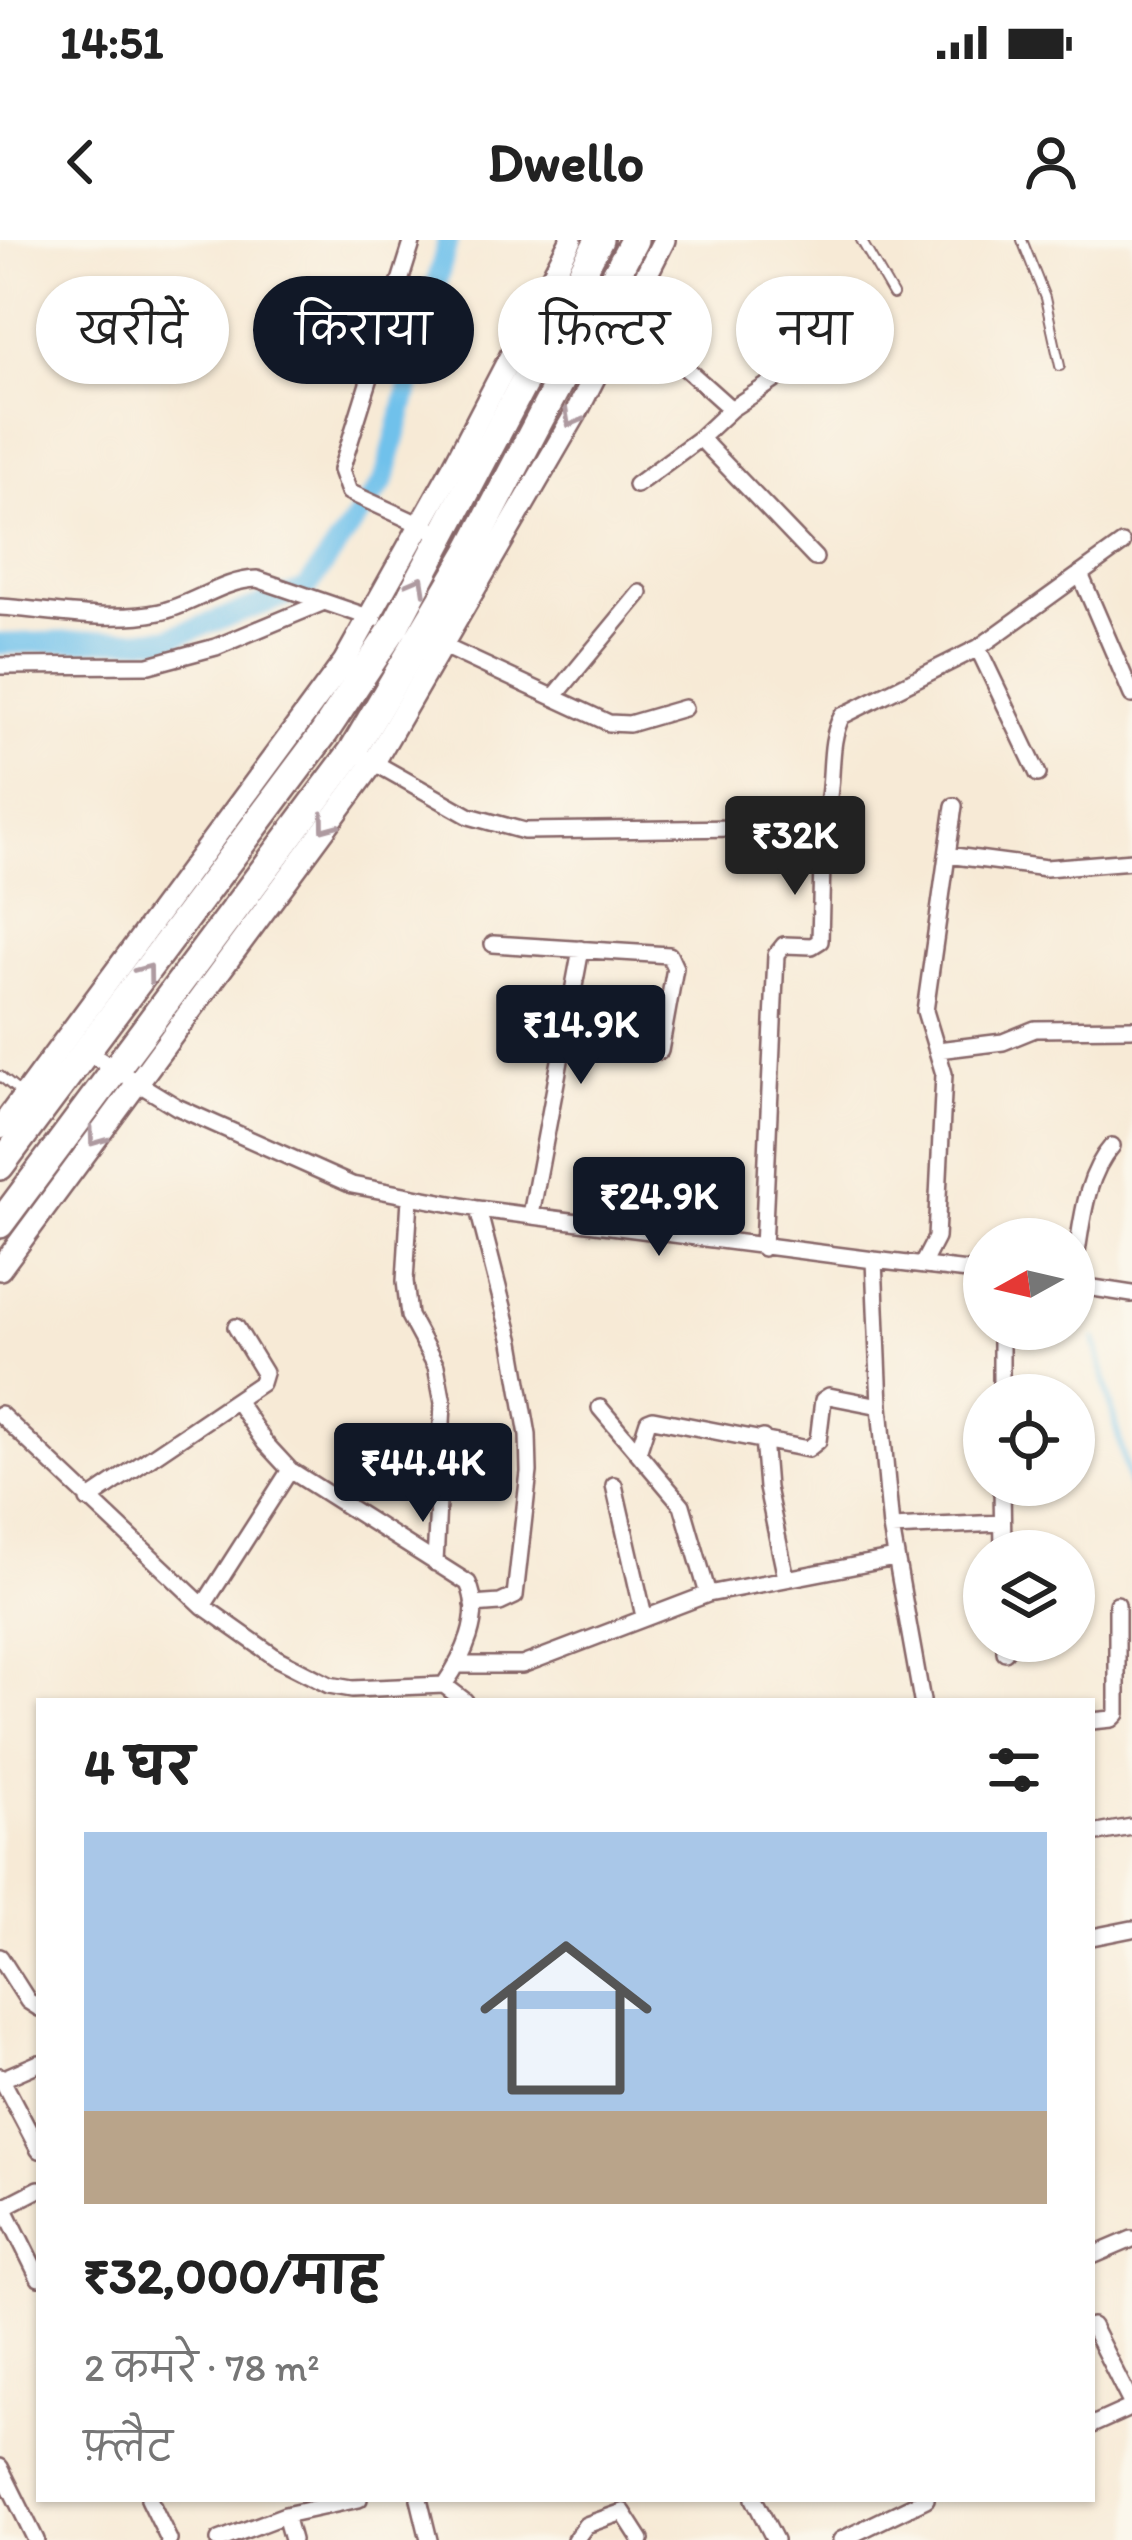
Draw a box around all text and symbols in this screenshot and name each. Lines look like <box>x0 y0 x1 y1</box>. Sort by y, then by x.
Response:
text: 14:51 <box>60 15 163 69</box>
icon: back <box>48 129 114 195</box>
icon: person <box>1018 129 1084 195</box>
text: Dwello <box>488 130 644 195</box>
chip: खरीदें <box>36 276 229 384</box>
chip: किराया <box>253 276 474 384</box>
chip: फ़िल्टर <box>498 276 712 384</box>
chip: नया <box>736 276 894 384</box>
one-way arrow <box>563 406 586 428</box>
one-way arrow <box>404 576 427 597</box>
pin: ₹32K <box>724 796 866 898</box>
one-way arrow <box>320 811 342 832</box>
text: ₹32K <box>752 811 838 858</box>
one-way arrow <box>131 964 153 985</box>
pin: ₹14.9K <box>483 985 679 1087</box>
text: ₹14.9K <box>523 1000 639 1047</box>
one-way arrow <box>88 1125 110 1146</box>
pin: ₹24.9K <box>561 1157 757 1259</box>
text: ₹24.9K <box>600 1172 718 1219</box>
north arrow <box>963 1218 1095 1350</box>
map controls <box>963 1218 1095 1662</box>
button: locate <box>963 1374 1095 1506</box>
pin: ₹44.4K <box>325 1423 521 1525</box>
text: ₹44.4K <box>361 1438 485 1485</box>
button: layers <box>963 1530 1095 1662</box>
text: 4 घर <box>84 1736 194 1797</box>
icon: filters <box>981 1737 1047 1803</box>
icon: home <box>458 1910 674 2126</box>
text: ₹32,000/माह <box>84 2245 381 2306</box>
text: 2 कमरे · 78 m² <box>84 2344 320 2391</box>
text: फ़्लैट <box>84 2423 173 2470</box>

